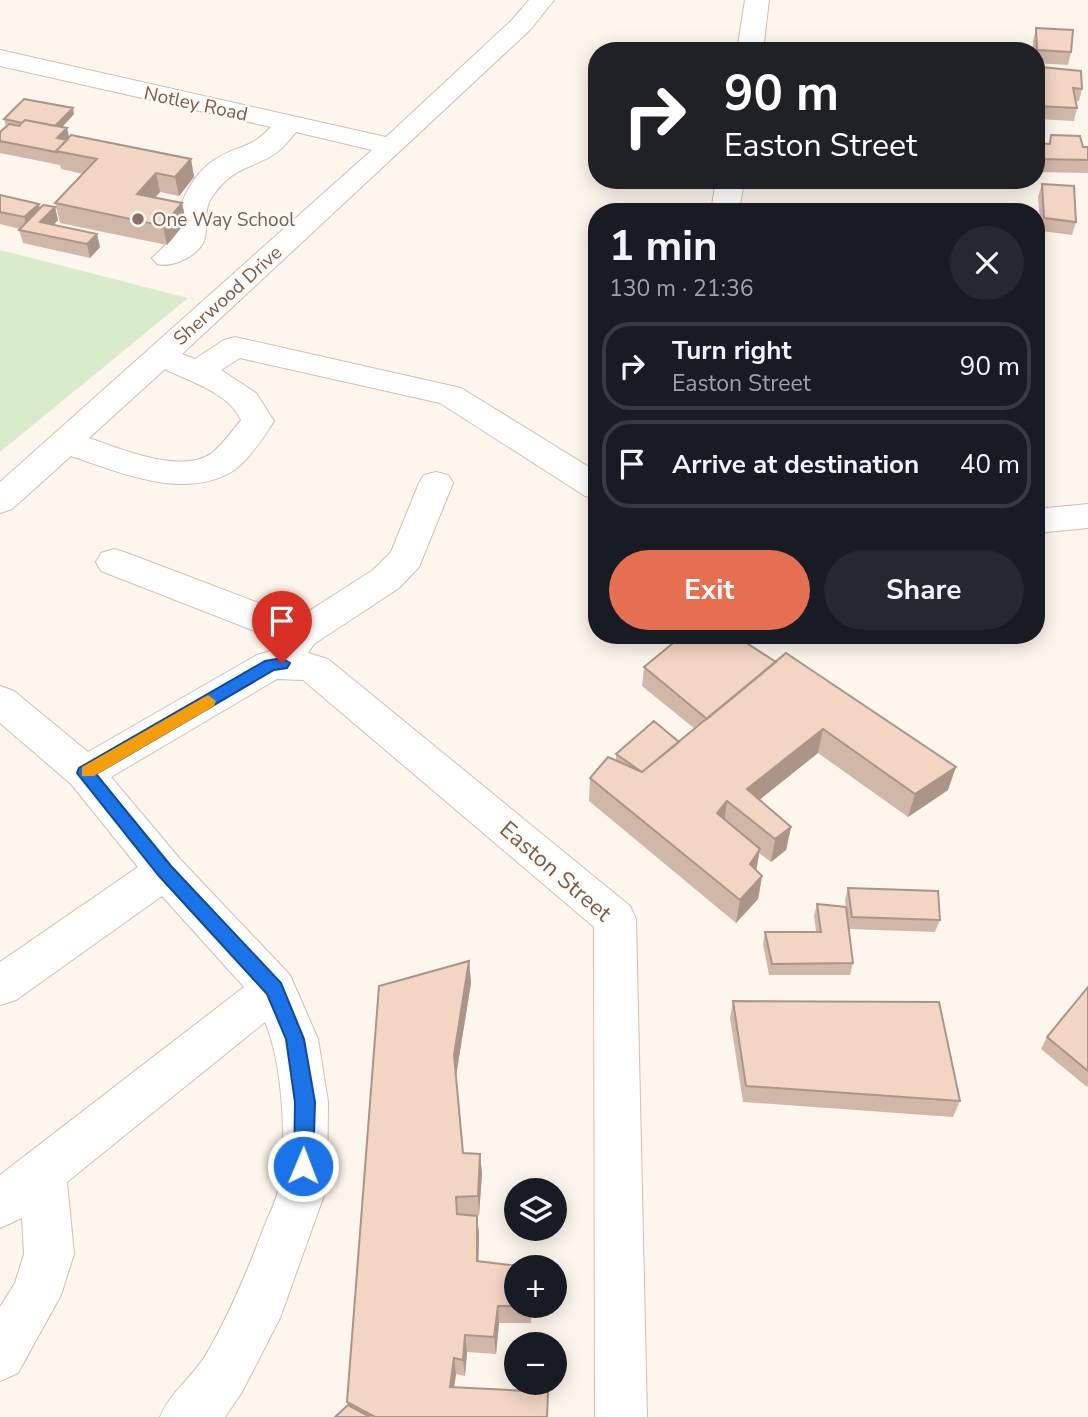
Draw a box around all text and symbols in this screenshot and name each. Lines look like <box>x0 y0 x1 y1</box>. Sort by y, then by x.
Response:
text: 90 m <box>724 60 839 127</box>
icon: right <box>609 70 700 161</box>
street label: Notley Road <box>141 80 250 128</box>
text: Easton Street <box>724 124 917 167</box>
place label: One Way School <box>152 207 295 233</box>
marker: One Way School <box>130 211 146 227</box>
text: 1 min <box>609 218 718 275</box>
button: close <box>950 226 1024 300</box>
street label: Sherwood Drive <box>168 240 288 352</box>
text: 130 m · 21:36 <box>609 273 754 304</box>
text: Turn right <box>672 333 791 368</box>
icon: right <box>613 347 651 385</box>
text: 90 m <box>960 349 1020 384</box>
text: Easton Street <box>672 368 811 399</box>
icon: arrive <box>613 445 651 483</box>
text: Arrive at destination <box>672 447 919 482</box>
text: 40 m <box>960 447 1020 482</box>
button: Exit <box>609 550 810 630</box>
button: Share <box>824 550 1024 630</box>
pin <box>252 591 312 663</box>
icon: arrive <box>263 602 301 640</box>
street label: Easton Street <box>493 814 619 929</box>
position arrow <box>266 1129 340 1203</box>
map controls <box>504 1178 567 1395</box>
button: layers <box>504 1178 567 1241</box>
button: + <box>504 1255 567 1318</box>
button: − <box>504 1332 567 1395</box>

